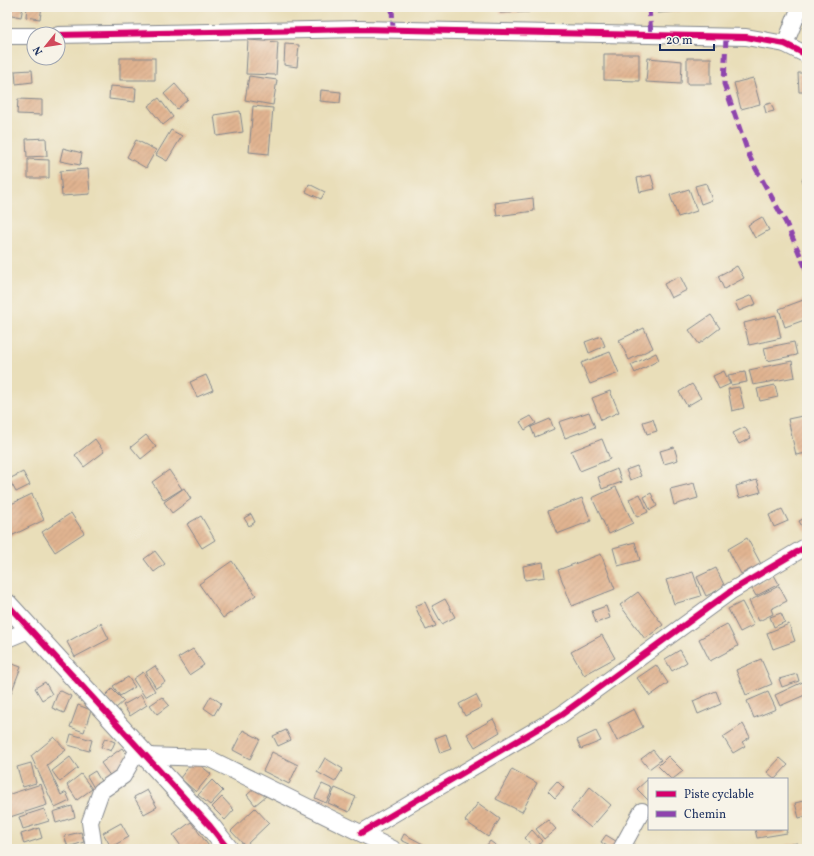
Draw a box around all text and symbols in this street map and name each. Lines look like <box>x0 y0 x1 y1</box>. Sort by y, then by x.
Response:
north arrow <box>26 26 66 66</box>
scale bar <box>660 26 714 52</box>
text: 20 m <box>666 33 693 49</box>
text: N <box>30 43 47 57</box>
legend <box>648 778 788 830</box>
text: Piste cyclable <box>684 787 754 803</box>
text: Chemin <box>684 807 726 823</box>

